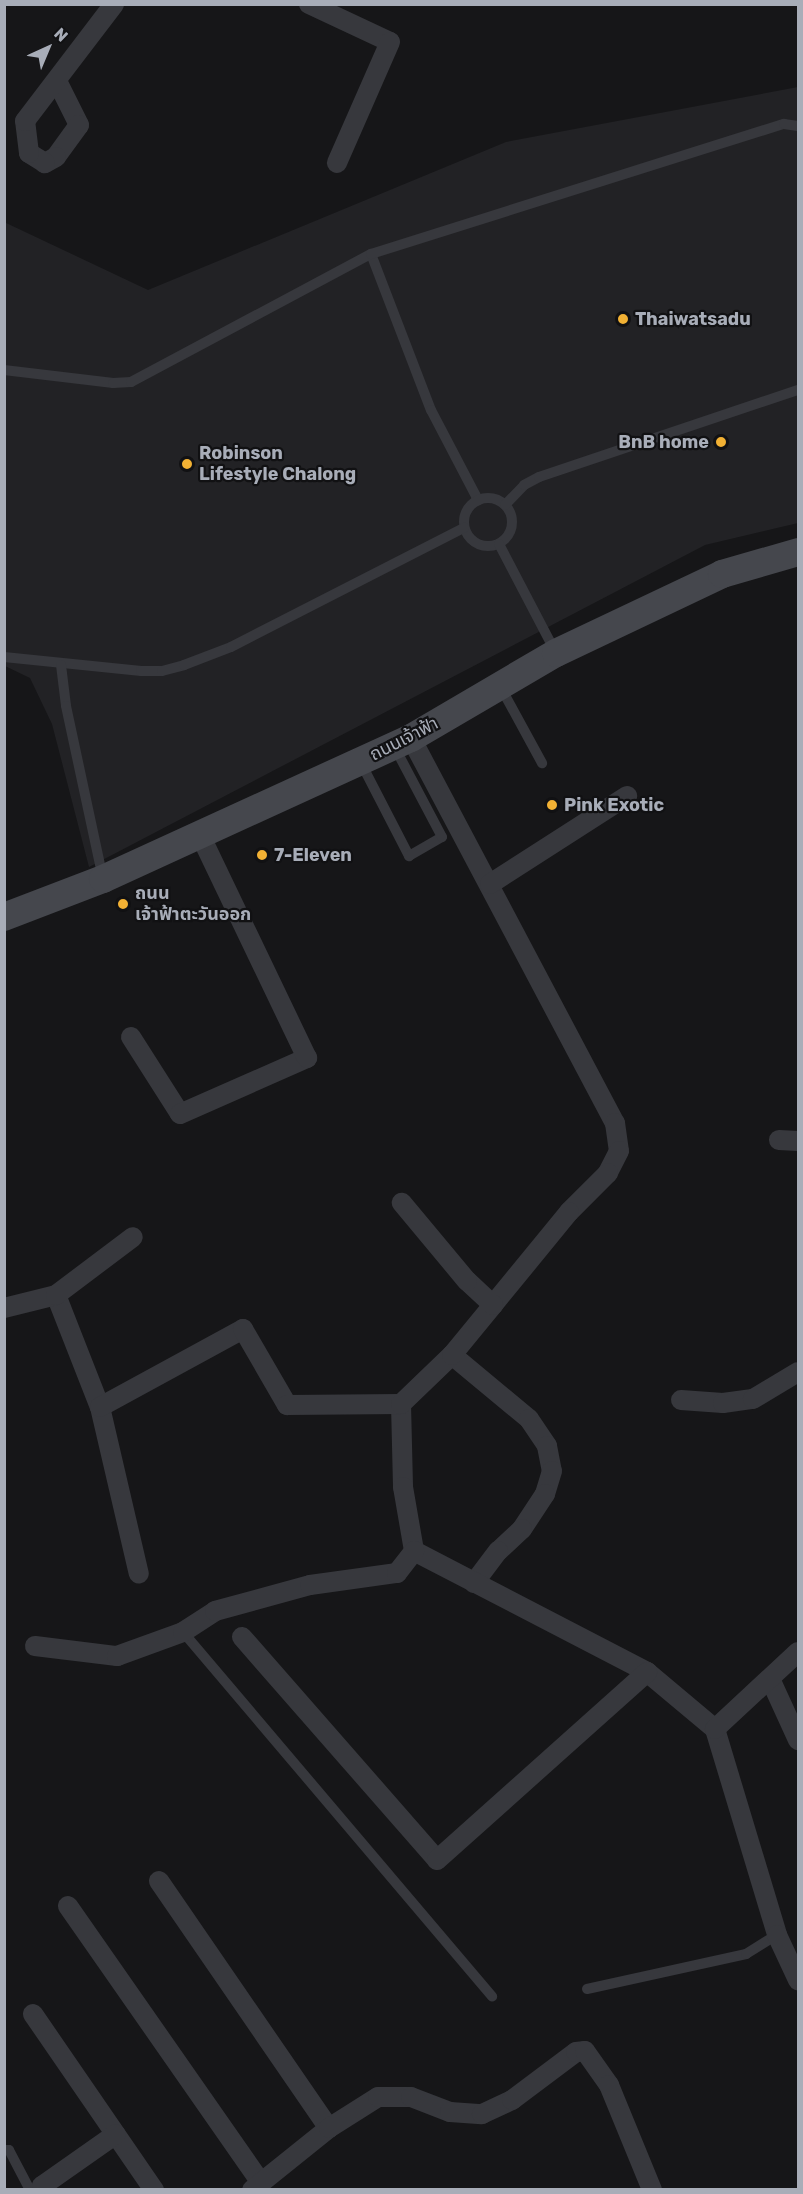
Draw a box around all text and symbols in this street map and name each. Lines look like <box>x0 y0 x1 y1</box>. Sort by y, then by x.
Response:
north arrow <box>18 18 78 78</box>
text: N <box>50 24 72 46</box>
place label: Thaiwatsadu <box>635 308 751 330</box>
marker: Thaiwatsadu <box>616 312 630 326</box>
place label: BnB home <box>618 431 709 453</box>
marker: BnB home <box>714 435 728 449</box>
place label: Robinson Lifestyle Chalong <box>199 443 356 486</box>
marker: Robinson Lifestyle Chalong <box>180 457 194 471</box>
street label: ถนนเจ้าฟ้า <box>366 713 442 765</box>
place label: Pink Exotic <box>564 794 664 816</box>
marker: Pink Exotic <box>545 798 559 812</box>
place label: 7-Eleven <box>274 844 352 866</box>
marker: 7-Eleven <box>255 848 269 862</box>
place label: ถนน เจ้าฟ้าตะวันออก <box>135 883 251 926</box>
marker: ถนน เจ้าฟ้าตะวันออก <box>116 897 130 911</box>

